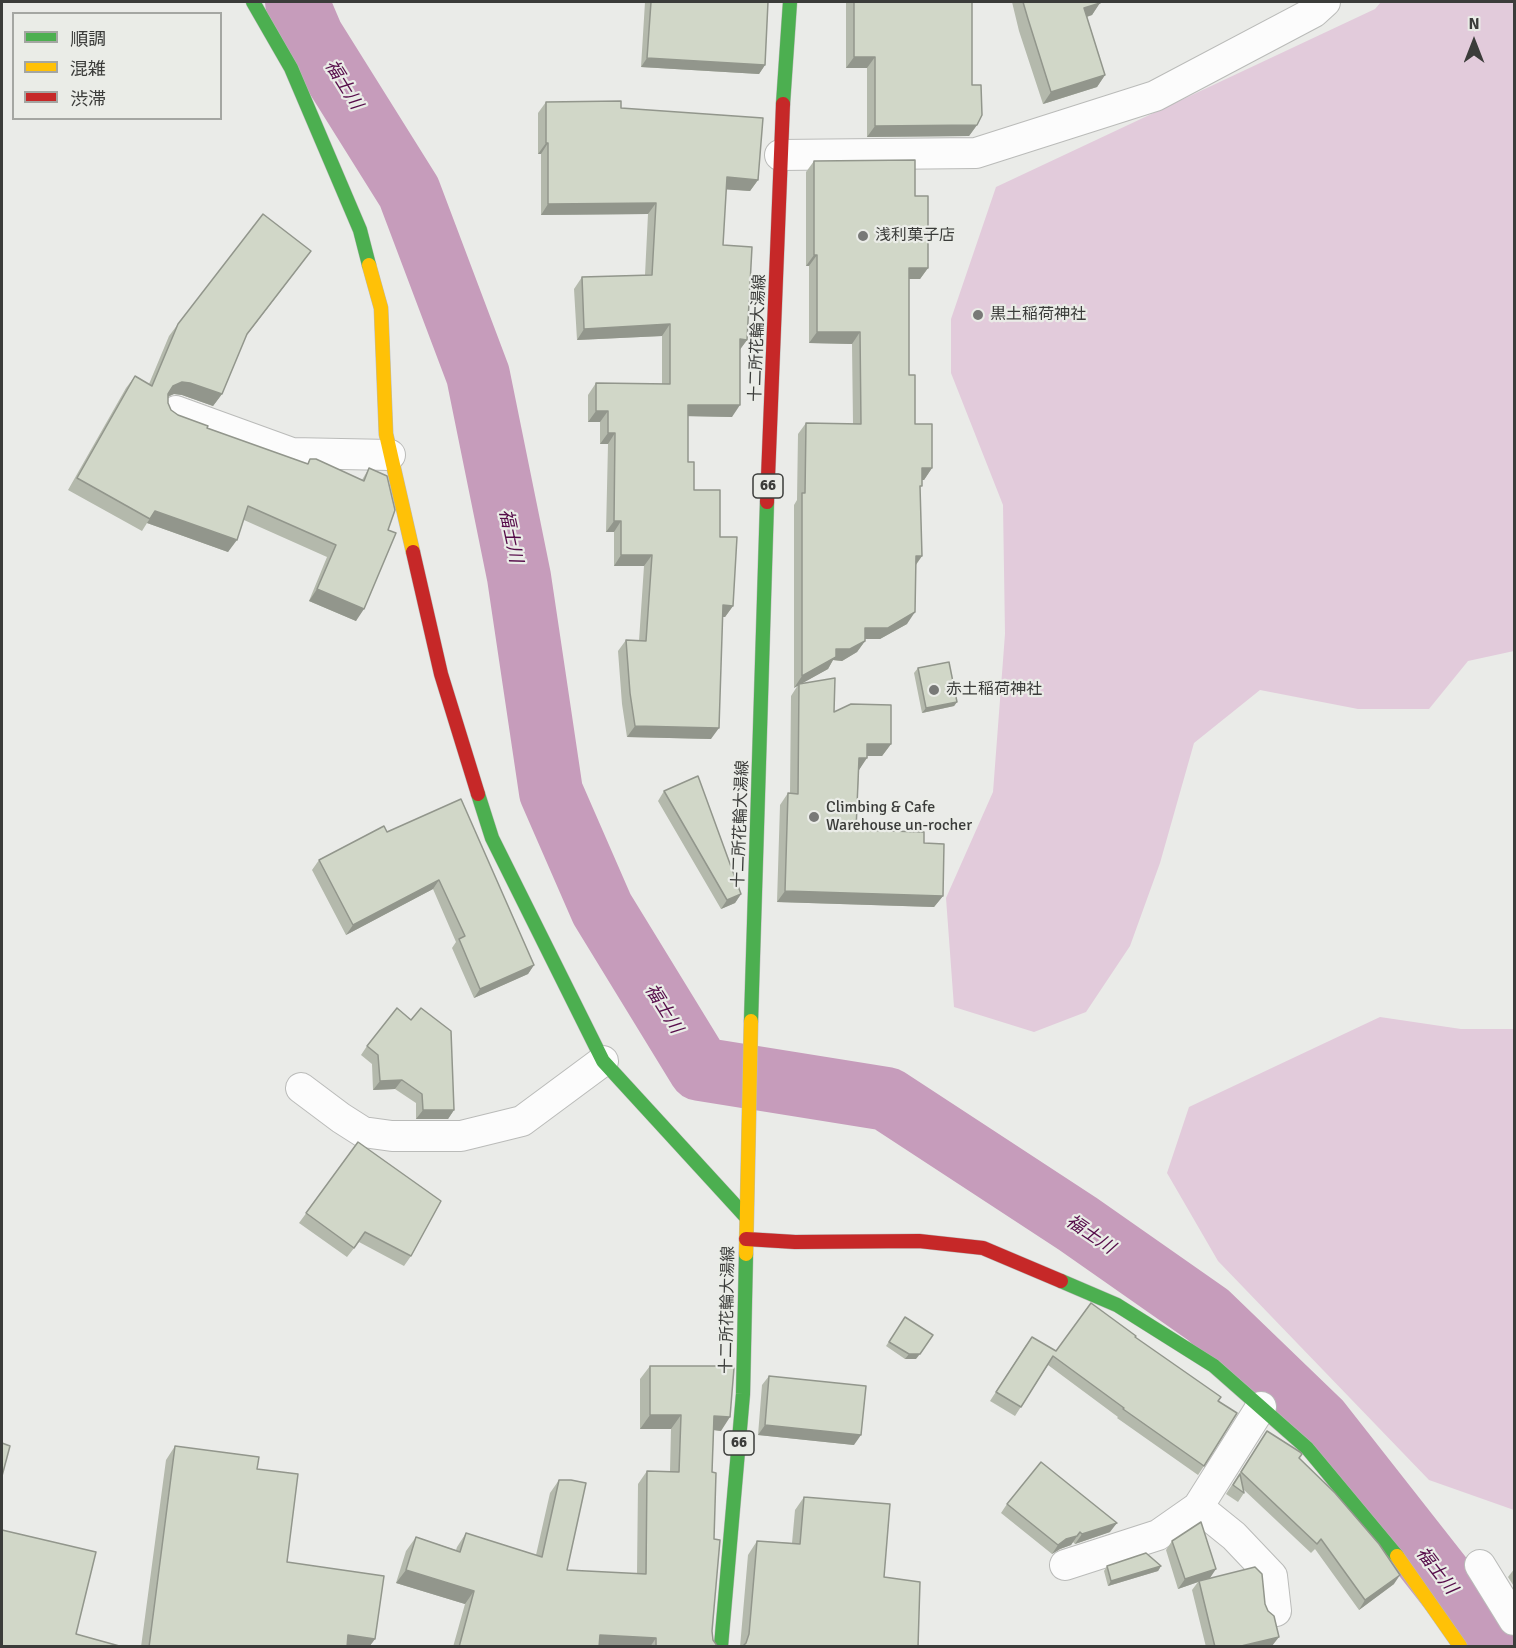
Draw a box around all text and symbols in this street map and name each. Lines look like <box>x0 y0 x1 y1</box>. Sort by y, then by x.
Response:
legend <box>12 12 222 120</box>
north arrow <box>1444 12 1504 72</box>
text: N <box>1468 14 1480 34</box>
text: 順調 <box>70 28 106 50</box>
water label: 福士川 <box>320 56 366 114</box>
text: 混雑 <box>70 58 106 80</box>
text: 渋滞 <box>70 88 106 110</box>
place label: 浅利菓子店 <box>875 226 955 246</box>
marker: 浅利菓子店 <box>856 229 870 243</box>
street label: 十二所花輪大湯線 <box>746 274 770 402</box>
place label: 黒土稲荷神社 <box>990 305 1086 325</box>
marker: 黒土稲荷神社 <box>971 308 985 322</box>
road number: 66 <box>753 474 783 498</box>
water label: 福士川 <box>494 507 526 565</box>
place label: 赤土稲荷神社 <box>946 680 1042 700</box>
marker: 赤土稲荷神社 <box>927 683 941 697</box>
street label: 十二所花輪大湯線 <box>729 760 753 888</box>
place label: Climbing & Cafe Warehouse un-rocher <box>826 798 972 836</box>
marker: Climbing & Cafe Warehouse un-rocher <box>807 810 821 824</box>
water label: 福士川 <box>640 980 686 1038</box>
water label: 福士川 <box>1062 1211 1118 1259</box>
street label: 十二所花輪大湯線 <box>717 1246 739 1374</box>
road number: 66 <box>724 1431 754 1455</box>
water label: 福士川 <box>1411 1543 1461 1599</box>

